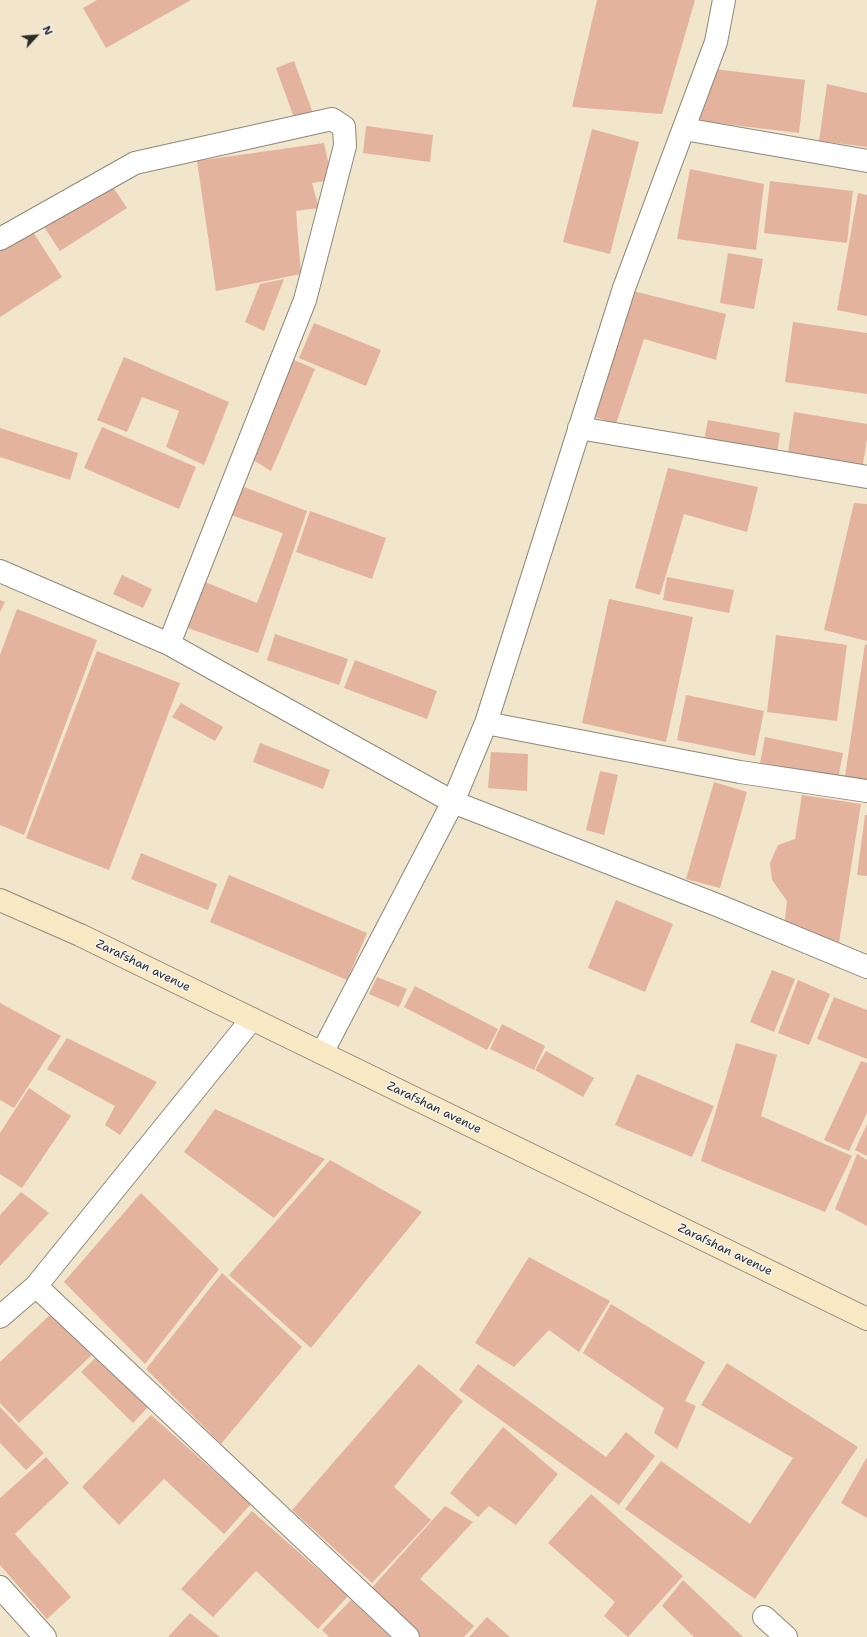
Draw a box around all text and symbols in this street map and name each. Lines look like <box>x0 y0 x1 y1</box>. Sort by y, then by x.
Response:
north arrow <box>16 16 56 56</box>
text: N <box>39 23 56 38</box>
street label: Zarafshan avenue <box>93 937 193 995</box>
street label: Zarafshan avenue <box>384 1079 484 1137</box>
street label: Zarafshan avenue <box>675 1221 775 1279</box>

